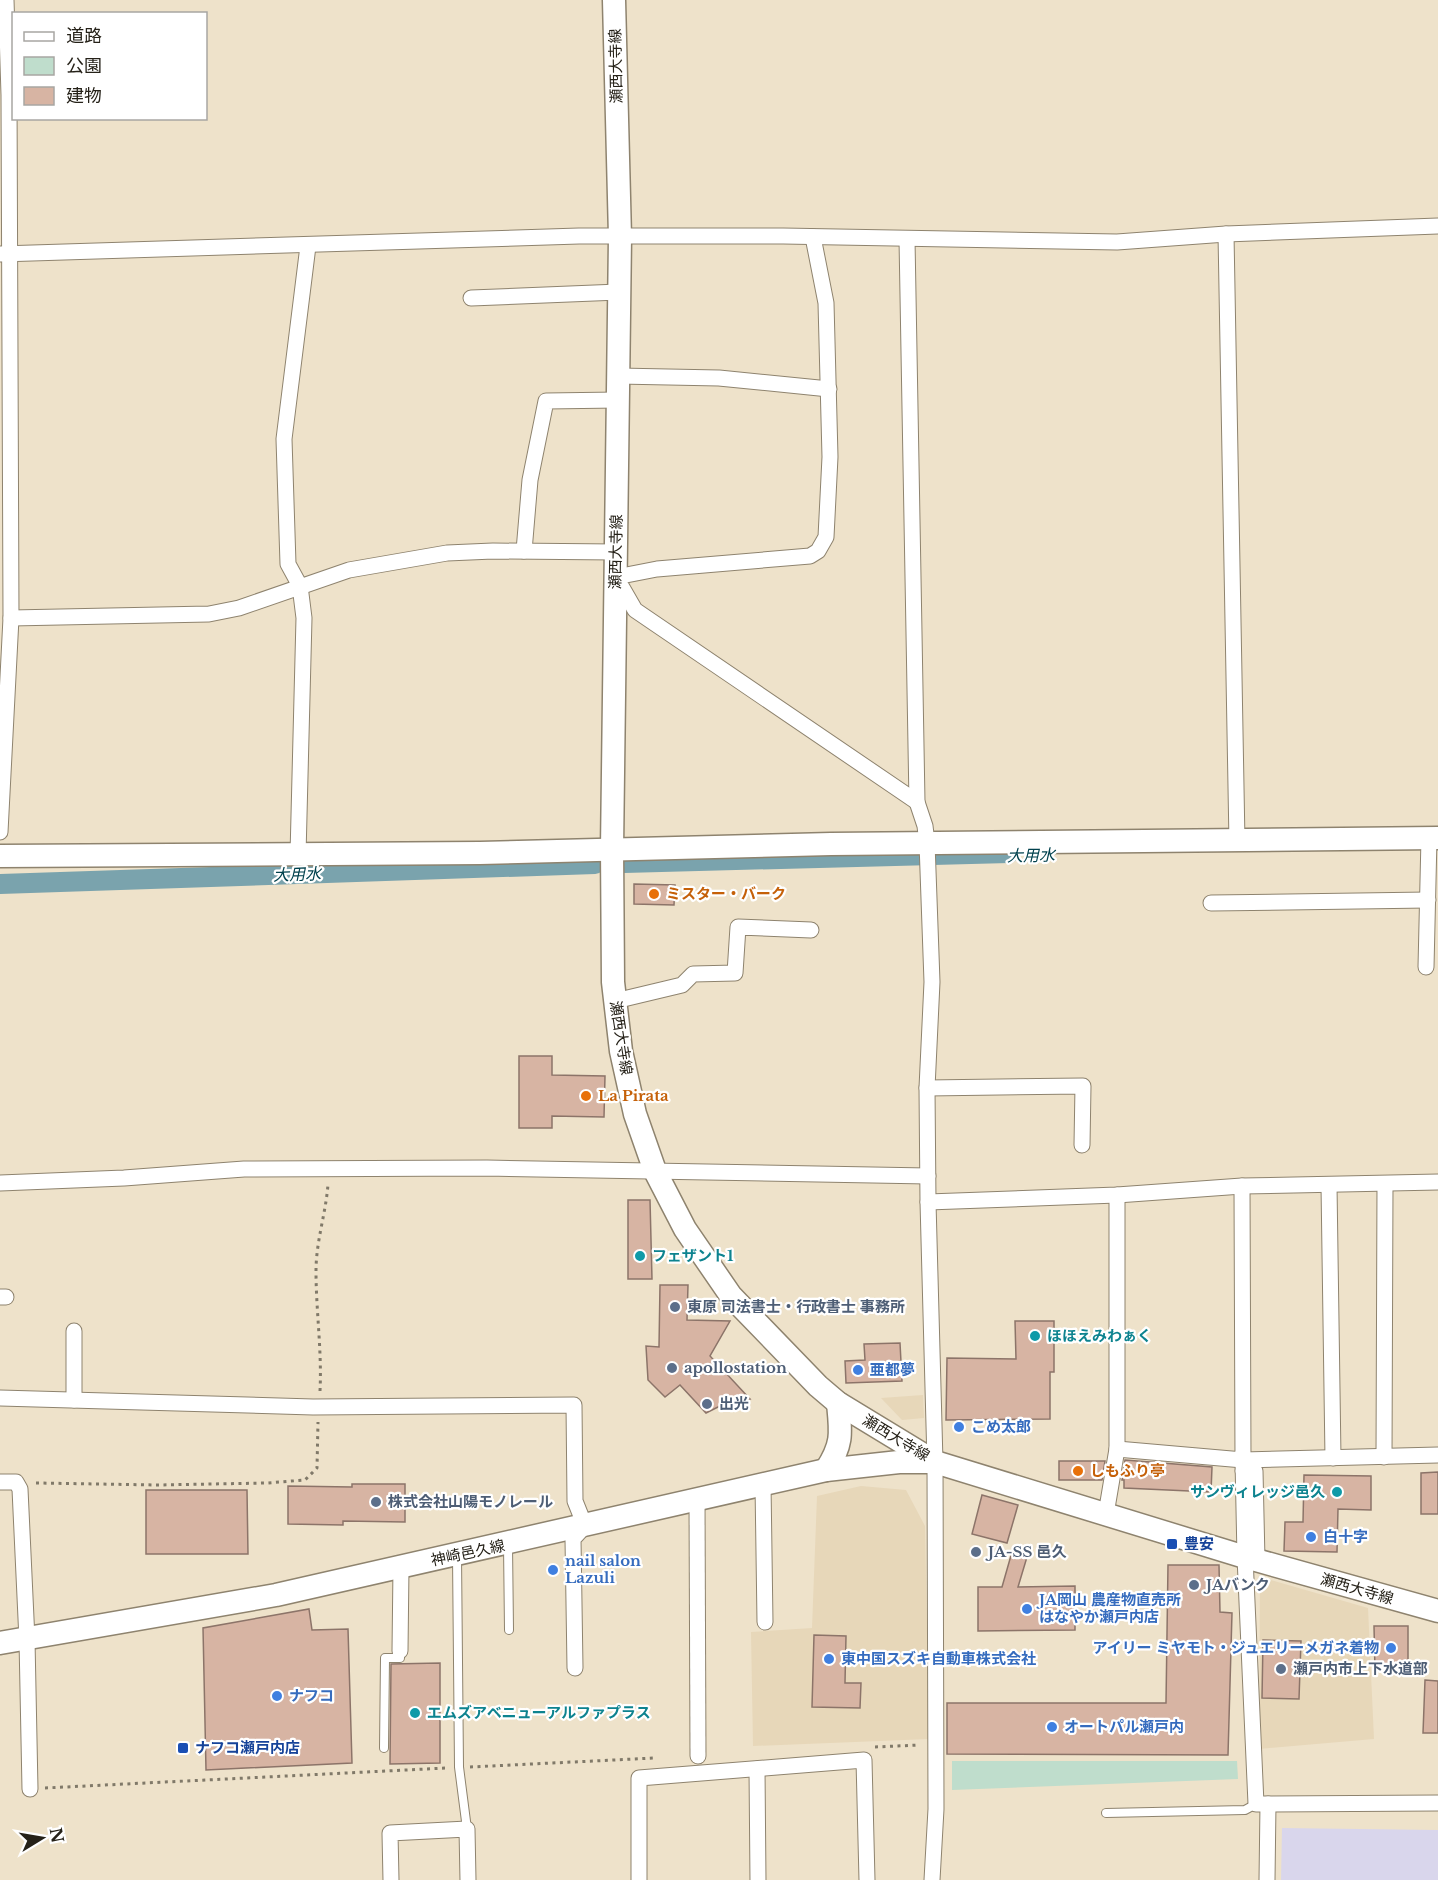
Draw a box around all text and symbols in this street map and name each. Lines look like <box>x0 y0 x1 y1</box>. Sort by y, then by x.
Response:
legend <box>12 12 207 120</box>
text: 道路 <box>66 25 102 47</box>
street label: 瀬西大寺線 <box>605 28 626 104</box>
text: 公園 <box>66 55 102 77</box>
text: 建物 <box>66 85 102 107</box>
street label: 瀬西大寺線 <box>605 514 626 590</box>
water label: 大用水 <box>1007 845 1057 865</box>
water label: 大用水 <box>273 863 323 885</box>
place label: ミスター・バーク <box>666 884 786 903</box>
marker: ミスター・バーク <box>647 887 661 901</box>
street label: 瀬西大寺線 <box>606 999 637 1076</box>
place label: La Pirata <box>598 1086 669 1105</box>
marker: La Pirata <box>579 1089 593 1103</box>
place label: フェザント1 <box>652 1246 734 1265</box>
marker: フェザント1 <box>633 1249 647 1263</box>
place label: 東原 司法書士・行政書士 事務所 <box>687 1297 905 1316</box>
marker: 東原 司法書士・行政書士 事務所 <box>668 1300 682 1314</box>
place label: ほほえみわぁく <box>1047 1326 1152 1345</box>
marker: ほほえみわぁく <box>1028 1329 1042 1343</box>
place label: apollostation <box>684 1358 787 1377</box>
place label: 亜都夢 <box>870 1360 915 1379</box>
marker: apollostation <box>665 1361 679 1375</box>
marker: 亜都夢 <box>851 1363 865 1377</box>
place label: 出光 <box>719 1394 749 1413</box>
marker: 出光 <box>700 1397 714 1411</box>
street label: 瀬西大寺線 <box>859 1410 933 1465</box>
place label: こめ太郎 <box>971 1417 1031 1436</box>
marker: こめ太郎 <box>952 1420 966 1434</box>
place label: しもふり亭 <box>1090 1461 1165 1480</box>
marker: しもふり亭 <box>1071 1464 1085 1478</box>
place label: サンヴィレッジ邑久 <box>1190 1482 1325 1501</box>
marker: サンヴィレッジ邑久 <box>1330 1485 1344 1499</box>
place label: 株式会社山陽モノレール <box>388 1492 553 1511</box>
marker: 株式会社山陽モノレール <box>369 1495 383 1509</box>
place label: 白十字 <box>1323 1527 1368 1546</box>
marker: 白十字 <box>1304 1530 1318 1544</box>
place label: 豊安 <box>1184 1534 1214 1553</box>
street label: 神崎邑久線 <box>429 1535 507 1570</box>
marker: 豊安 <box>1165 1537 1179 1551</box>
place label: JA-SS 邑久 <box>985 1542 1066 1561</box>
marker: JA-SS 邑久 <box>969 1545 983 1559</box>
place label: nail salon Lazuli <box>565 1551 641 1587</box>
marker: nail salon Lazuli <box>546 1563 560 1577</box>
street label: 瀬西大寺線 <box>1318 1569 1396 1608</box>
place label: JAバンク <box>1203 1575 1270 1594</box>
marker: JAバンク <box>1187 1578 1201 1592</box>
place label: JA岡山 農産物直売所 はなやか瀬戸内店 <box>1036 1590 1181 1626</box>
marker: JA岡山 農産物直売所 はなやか瀬戸内店 <box>1020 1602 1034 1616</box>
place label: アイリー ミヤモト・ジュエリーメガネ着物 <box>1092 1638 1379 1657</box>
marker: アイリー ミヤモト・ジュエリーメガネ着物 <box>1384 1641 1398 1655</box>
place label: 東中国スズキ自動車株式会社 <box>841 1649 1036 1668</box>
marker: 東中国スズキ自動車株式会社 <box>822 1652 836 1666</box>
place label: 瀬戸内市上下水道部 <box>1293 1659 1428 1678</box>
marker: 瀬戸内市上下水道部 <box>1274 1662 1288 1676</box>
place label: ナフコ <box>289 1686 334 1705</box>
marker: ナフコ <box>270 1689 284 1703</box>
place label: エムズアベニューアルファプラス <box>427 1703 651 1722</box>
marker: エムズアベニューアルファプラス <box>408 1706 422 1720</box>
place label: オートパル瀬戸内 <box>1064 1717 1184 1736</box>
marker: オートパル瀬戸内 <box>1045 1720 1059 1734</box>
place label: ナフコ瀬戸内店 <box>195 1738 300 1757</box>
marker: ナフコ瀬戸内店 <box>176 1741 190 1755</box>
north arrow <box>12 1808 72 1868</box>
text: N <box>45 1826 68 1844</box>

